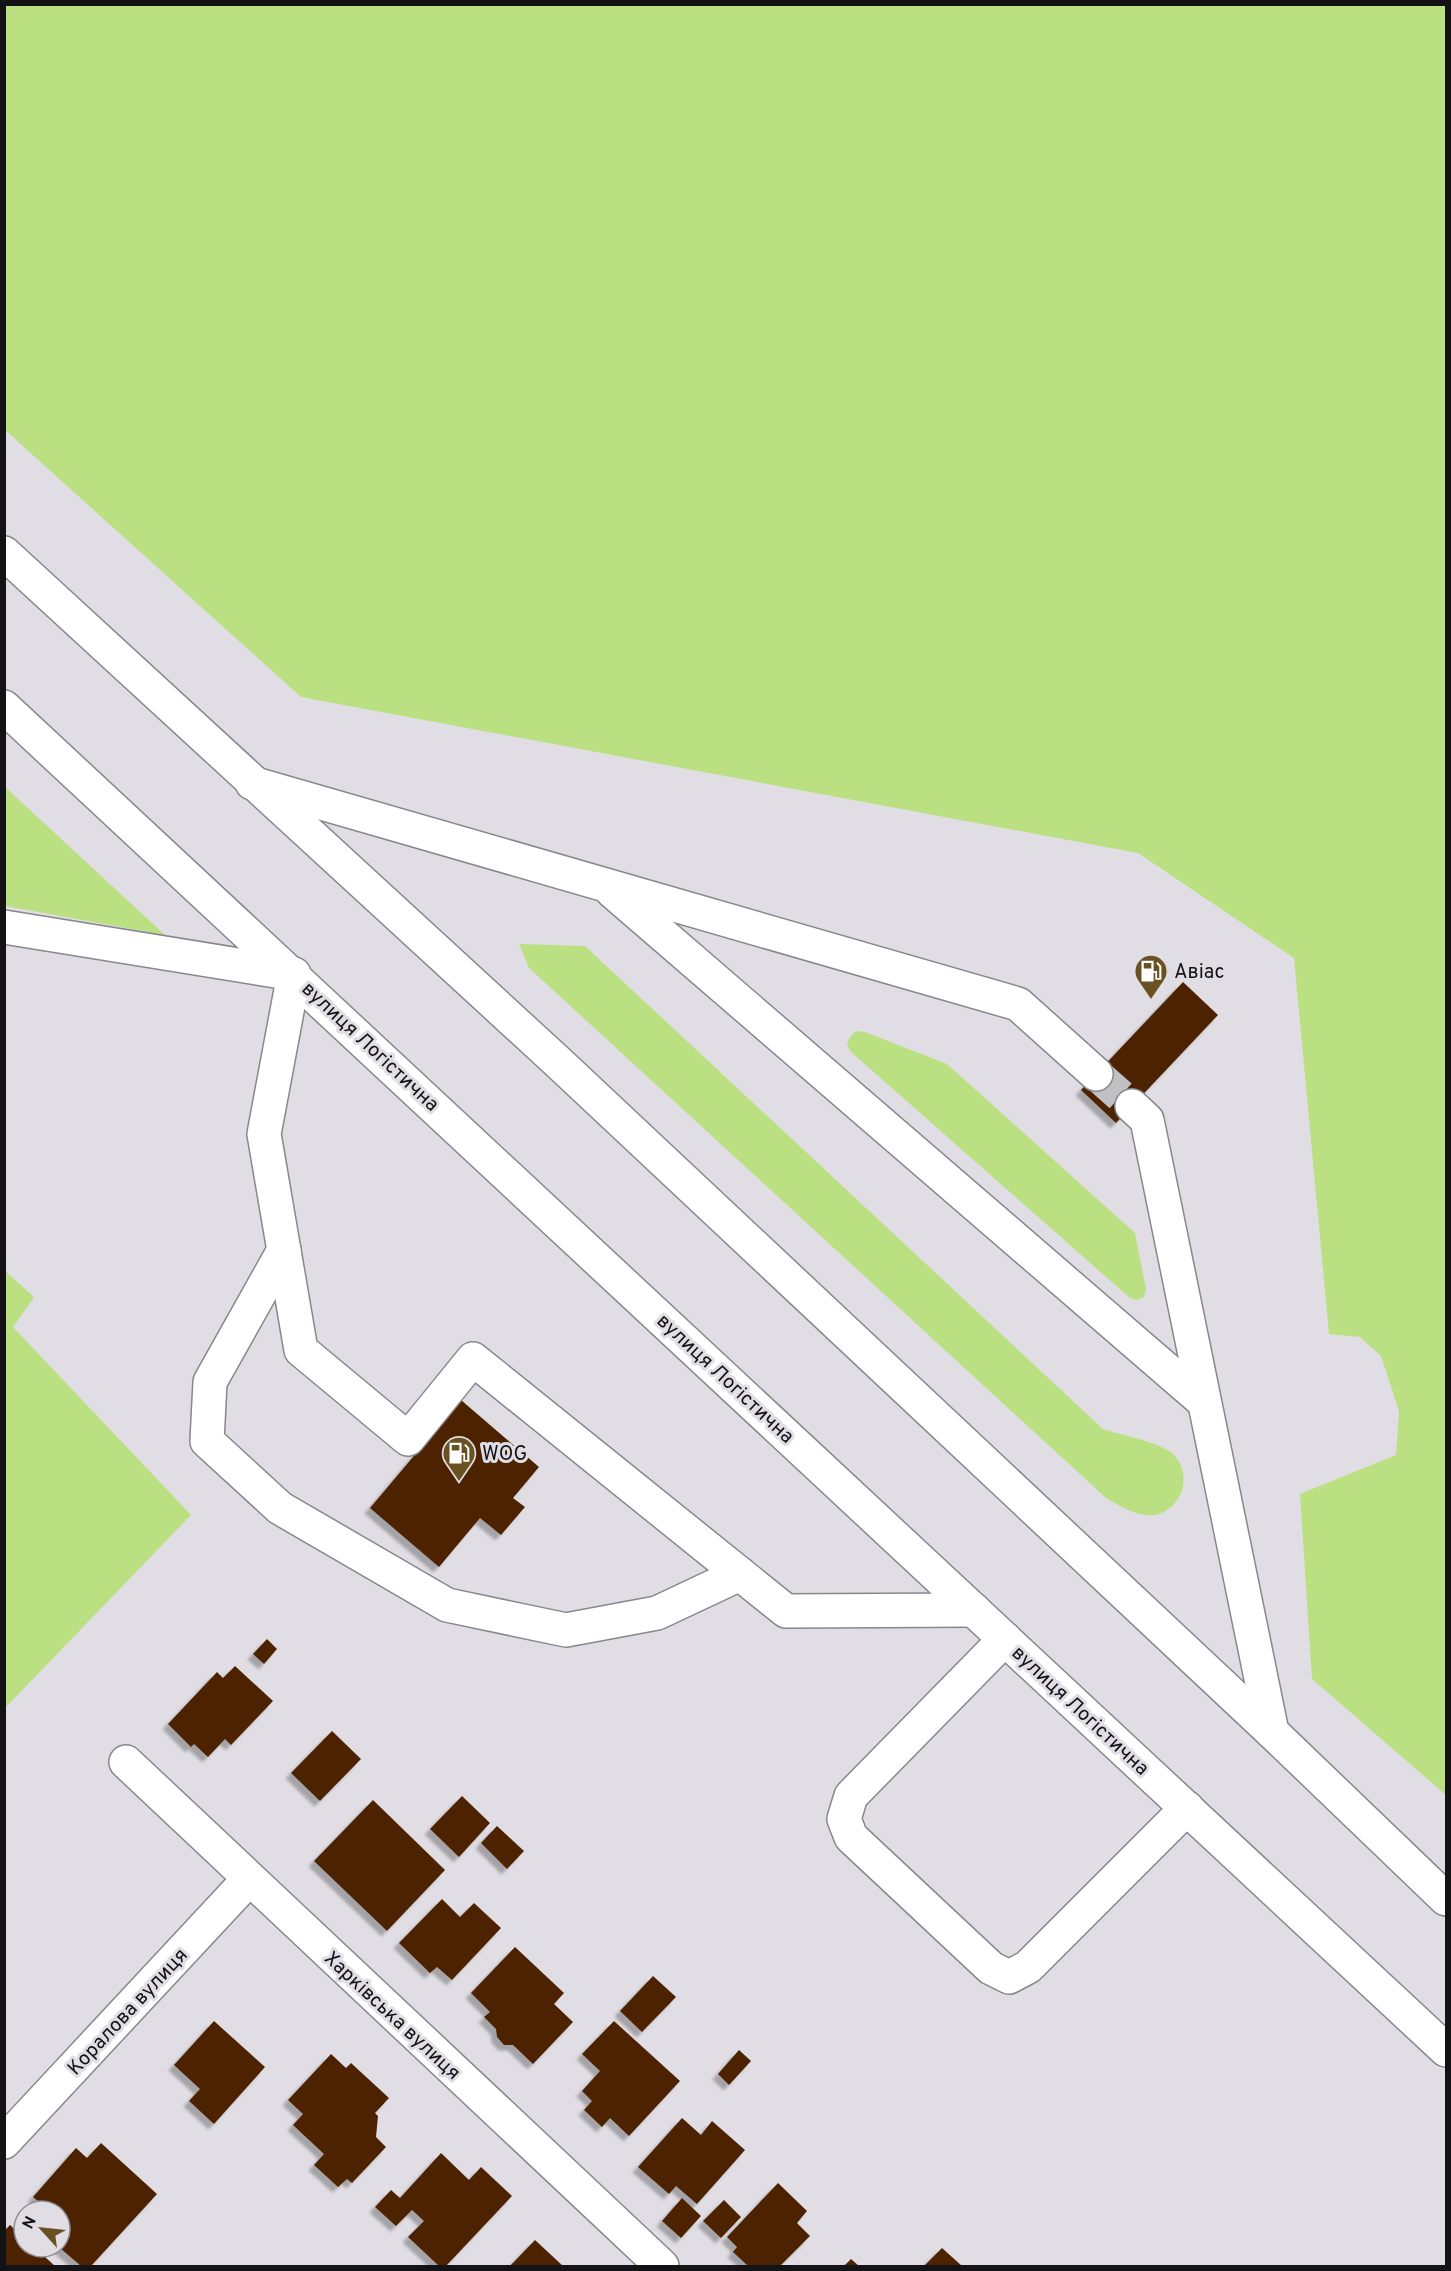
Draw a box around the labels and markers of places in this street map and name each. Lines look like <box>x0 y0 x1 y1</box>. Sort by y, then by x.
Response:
fuel station icon: Авіас <box>1133 953 1169 1000</box>
place label: Авіас <box>1174 960 1224 986</box>
fuel station icon: WOG <box>441 1435 477 1482</box>
place label: WOG <box>482 1442 527 1468</box>

